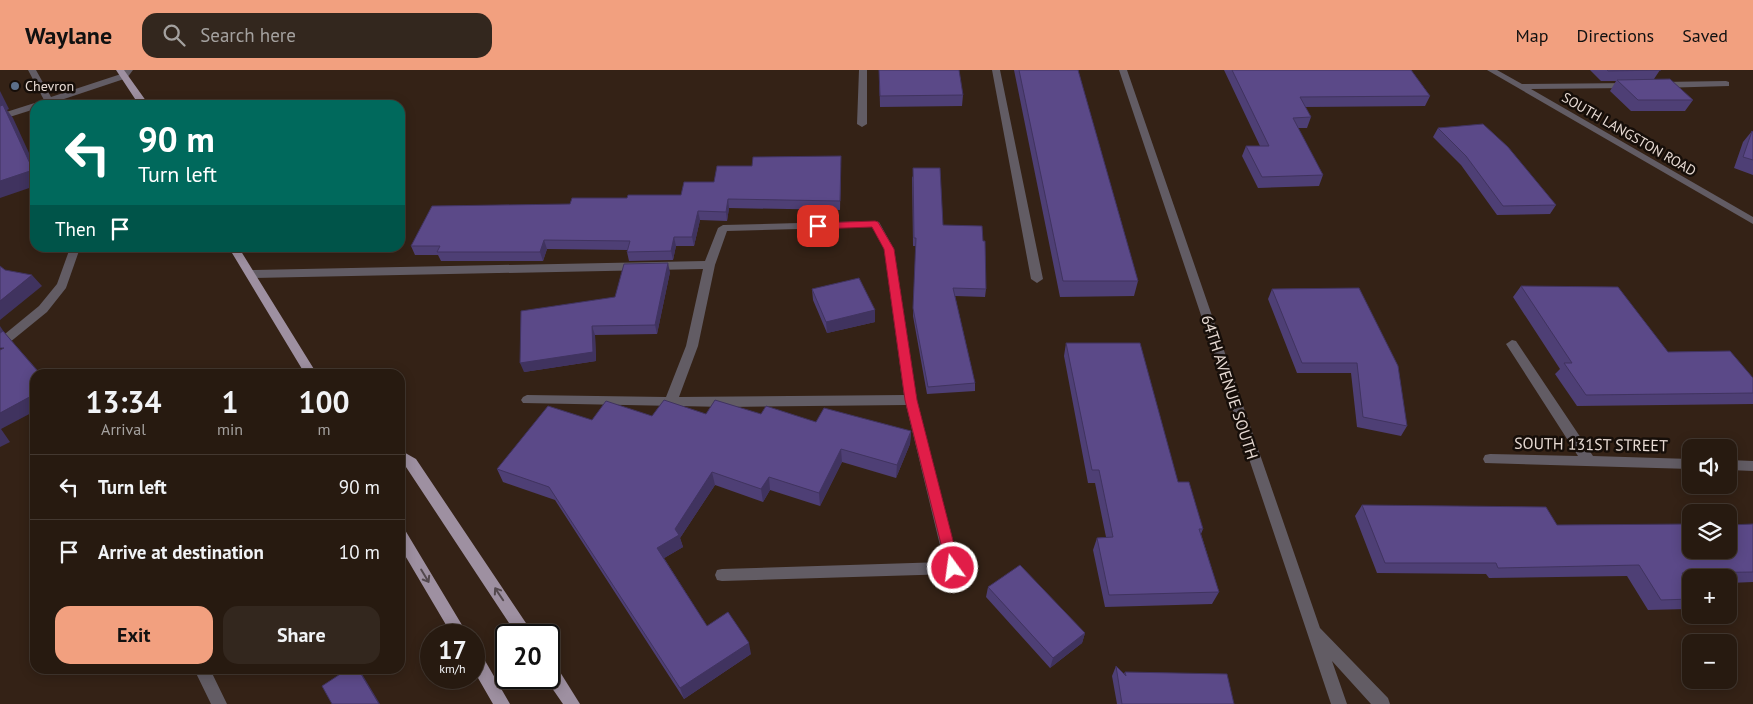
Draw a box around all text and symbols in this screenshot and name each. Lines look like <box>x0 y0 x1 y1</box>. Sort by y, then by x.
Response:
search box <box>142 13 492 58</box>
text: Waylane <box>25 20 112 51</box>
icon: search <box>160 21 188 49</box>
text: Search here <box>200 23 296 47</box>
text: Map <box>1516 24 1548 47</box>
text: Directions <box>1576 24 1654 47</box>
text: Saved <box>1682 24 1728 47</box>
place label: Chevron <box>25 77 74 95</box>
marker: Chevron <box>9 80 21 92</box>
street label: SOUTH LANGSTON ROAD <box>1559 88 1699 180</box>
text: 90 m <box>138 116 215 162</box>
icon: left <box>55 120 120 185</box>
text: Turn left <box>138 160 217 188</box>
pin <box>797 205 839 247</box>
icon: arrive <box>804 212 832 240</box>
icon: arrive <box>106 215 134 243</box>
text: Then <box>55 217 96 241</box>
street label: 64TH AVENUE SOUTH <box>1197 312 1263 462</box>
text: 13:34 <box>85 382 162 421</box>
text: 1 <box>222 382 239 421</box>
text: 100 <box>298 382 350 421</box>
text: Arrival <box>101 419 146 439</box>
text: min <box>217 419 243 439</box>
text: m <box>318 419 331 439</box>
street label: SOUTH 131ST STREET <box>1514 433 1668 455</box>
map controls <box>1682 439 1737 689</box>
button: sound <box>1682 439 1737 494</box>
icon: left <box>55 473 83 501</box>
text: Turn left <box>98 475 167 499</box>
text: 90 m <box>339 475 380 499</box>
button: layers <box>1682 504 1737 559</box>
icon: arrive <box>55 538 83 566</box>
text: Arrive at destination <box>98 540 264 564</box>
text: 10 m <box>339 540 380 564</box>
position arrow <box>926 541 978 593</box>
one-way arrow <box>421 569 431 583</box>
button: + <box>1682 569 1737 624</box>
one-way arrow <box>494 588 504 602</box>
button: Exit <box>55 606 213 664</box>
button: Share <box>223 606 380 664</box>
speed limit sign: 20 <box>495 624 560 689</box>
text: 17 <box>438 634 467 666</box>
button: − <box>1682 634 1737 689</box>
text: km/h <box>439 661 466 676</box>

